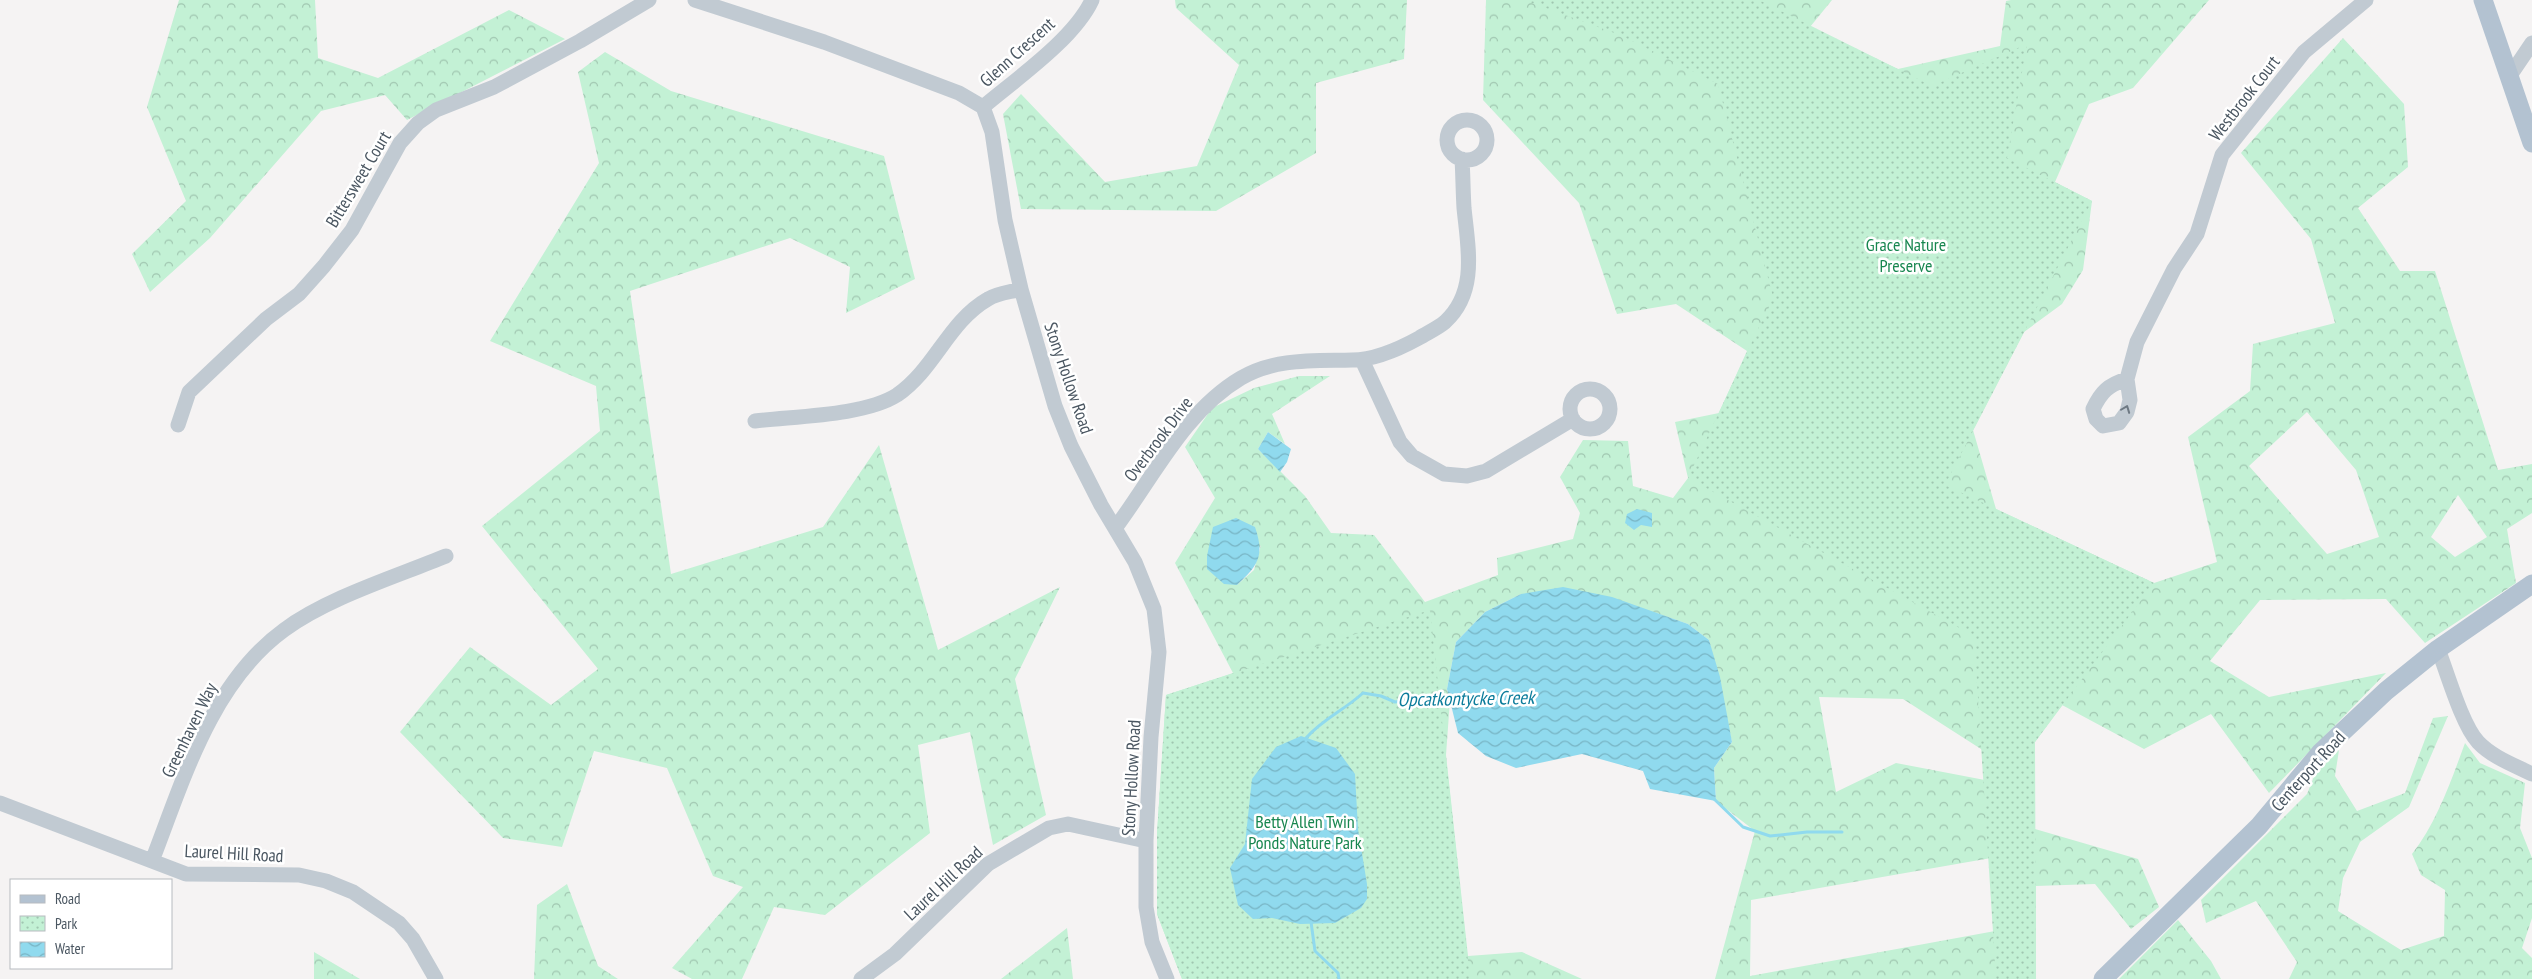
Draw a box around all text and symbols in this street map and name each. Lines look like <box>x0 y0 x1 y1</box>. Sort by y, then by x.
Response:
street label: Glenn Crescent <box>975 12 1059 92</box>
street label: Westbrook Court <box>2203 51 2285 145</box>
street label: Bittersweet Court <box>320 127 396 231</box>
park label: Grace Nature Preserve <box>1866 233 1946 277</box>
street label: Stony Hollow Road <box>1039 319 1099 437</box>
street label: Overbrook Drive <box>1119 392 1197 486</box>
one-way arrow <box>2120 405 2131 414</box>
street label: Greenhaven Way <box>156 679 222 781</box>
water label: Opcatkontycke Creek <box>1397 685 1537 711</box>
street label: Stony Hollow Road <box>1116 719 1146 837</box>
street label: Centerport Road <box>2266 726 2350 816</box>
park label: Betty Allen Twin Ponds Nature Park <box>1248 810 1362 854</box>
street label: Laurel Hill Road <box>184 839 284 867</box>
street label: Laurel Hill Road <box>899 841 987 925</box>
legend <box>10 879 172 969</box>
text: Road <box>55 889 81 908</box>
text: Park <box>55 914 77 933</box>
text: Water <box>55 939 86 958</box>

